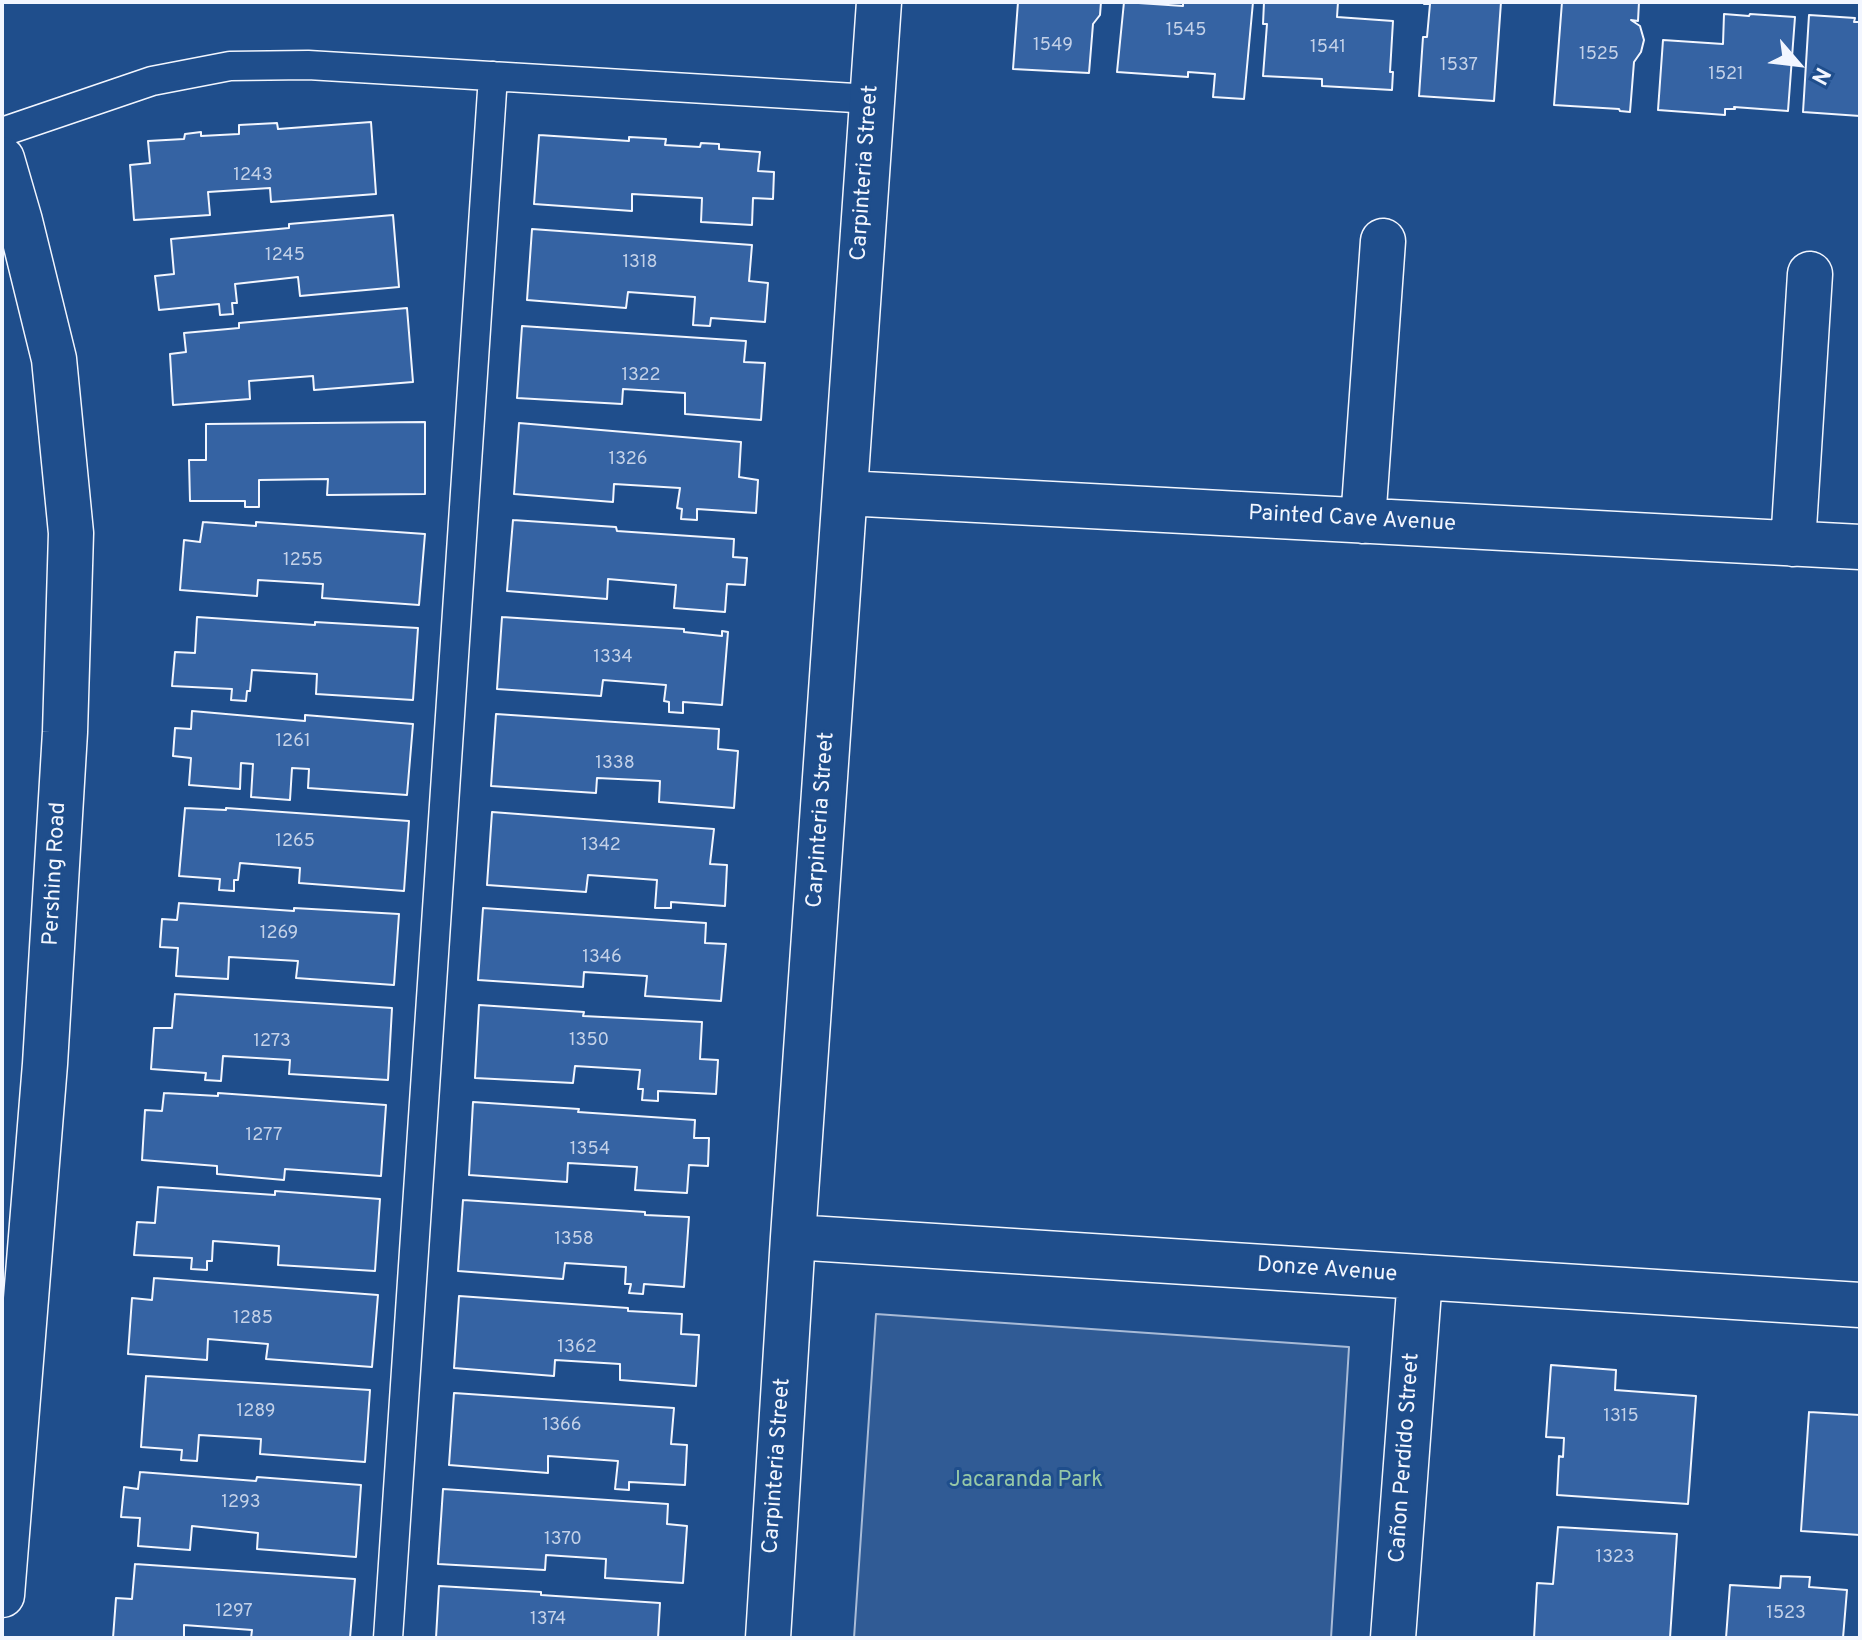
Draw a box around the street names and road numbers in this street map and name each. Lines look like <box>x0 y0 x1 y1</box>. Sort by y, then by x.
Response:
street label: Carpinteria Street <box>847 84 885 262</box>
street label: Painted Cave Avenue <box>1247 501 1457 539</box>
street label: Carpinteria Street <box>803 731 841 909</box>
street label: Pershing Road <box>39 802 73 946</box>
street label: Donze Avenue <box>1256 1253 1398 1289</box>
street label: Cañon Perdido Street <box>1385 1352 1427 1564</box>
street label: Carpinteria Street <box>759 1377 797 1555</box>

